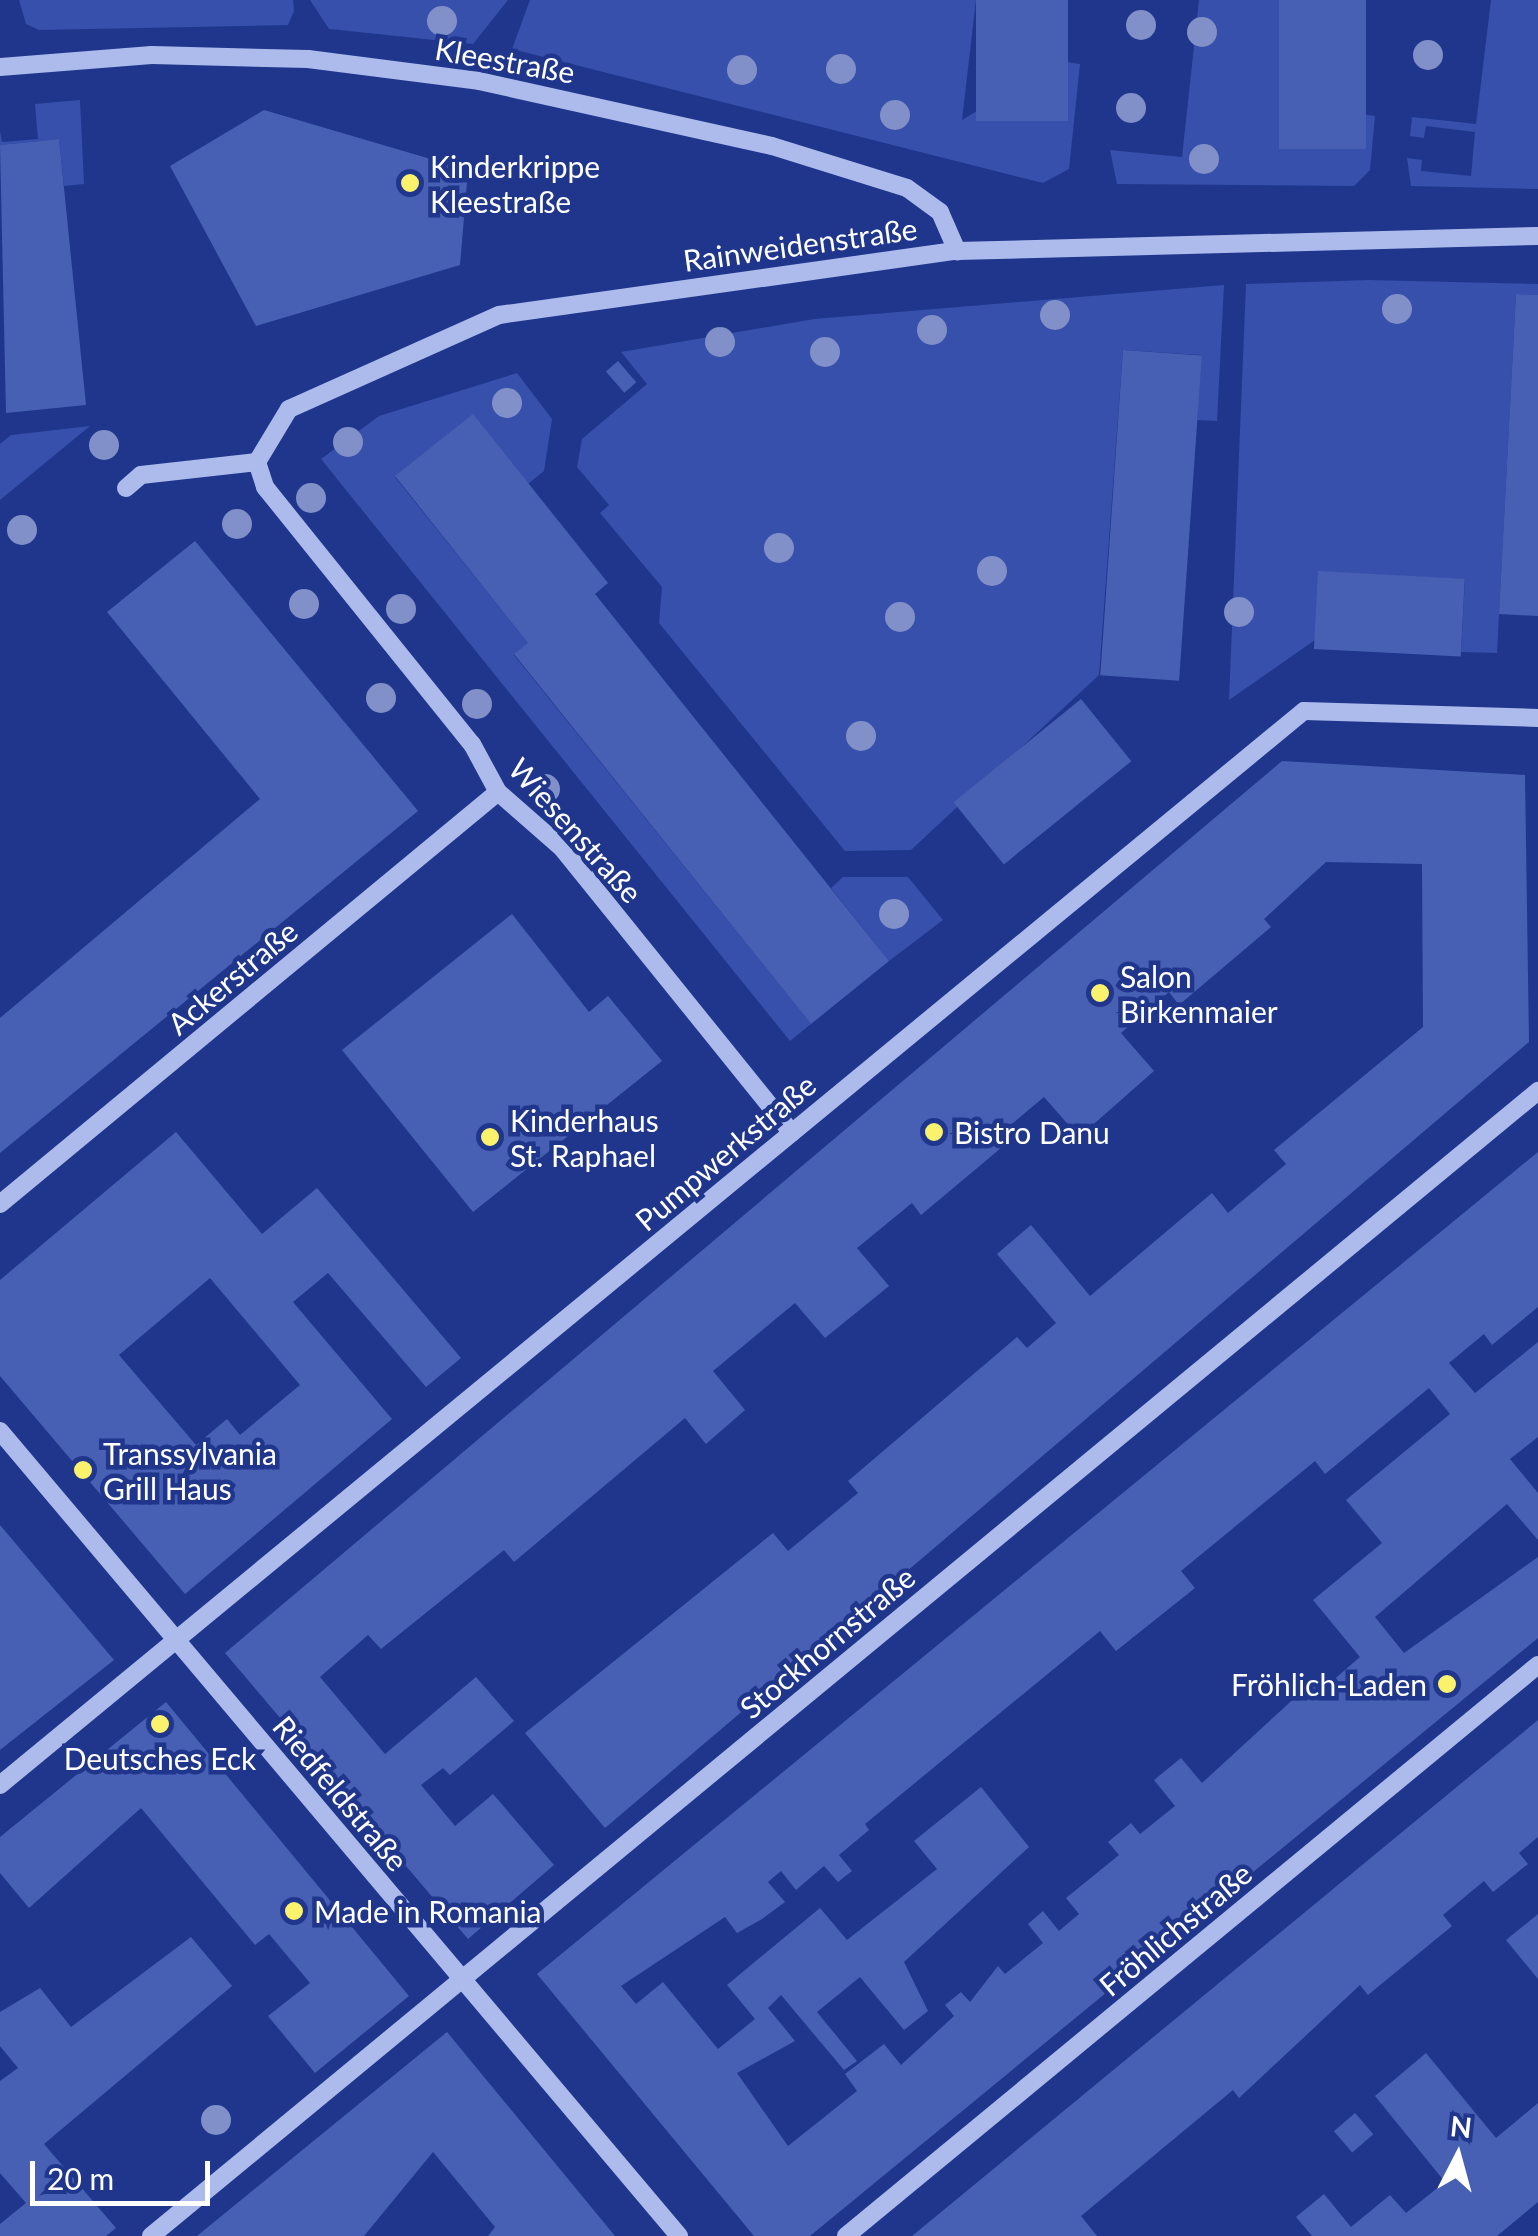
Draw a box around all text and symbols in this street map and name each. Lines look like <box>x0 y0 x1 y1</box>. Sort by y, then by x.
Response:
street label: Kleestraße <box>432 30 578 90</box>
place label: Kinderkrippe Kleestraße <box>430 148 600 218</box>
marker: Kinderkrippe Kleestraße <box>399 172 421 194</box>
street label: Rainweidenstraße <box>681 210 919 278</box>
street label: Wiesenstraße <box>502 750 650 910</box>
street label: Ackerstraße <box>160 912 304 1042</box>
place label: Salon Birkenmaier <box>1120 958 1278 1028</box>
marker: Salon Birkenmaier <box>1089 982 1111 1004</box>
street label: Pumpwerkstraße <box>628 1066 822 1238</box>
place label: Kinderhaus St. Raphael <box>510 1102 659 1172</box>
place label: Bistro Danu <box>954 1114 1110 1150</box>
marker: Bistro Danu <box>923 1121 945 1143</box>
marker: Kinderhaus St. Raphael <box>479 1126 501 1148</box>
place label: Transsylvania Grill Haus <box>103 1435 277 1506</box>
marker: Transsylvania Grill Haus <box>72 1459 94 1481</box>
street label: Stockhornstraße <box>732 1559 922 1725</box>
place label: Fröhlich-Laden <box>1231 1666 1427 1702</box>
marker: Fröhlich-Laden <box>1436 1673 1458 1695</box>
street label: Riedfeldstraße <box>266 1708 416 1878</box>
marker: Deutsches Eck <box>149 1713 171 1735</box>
place label: Deutsches Eck <box>64 1740 256 1776</box>
street label: Fröhlichstraße <box>1092 1855 1258 2003</box>
place label: Made in Romania <box>314 1893 542 1929</box>
marker: Made in Romania <box>283 1900 305 1922</box>
north arrow <box>1408 2106 1508 2206</box>
text: N <box>1449 2108 1474 2144</box>
scale bar <box>35 2141 215 2203</box>
text: 20 m <box>47 2160 114 2196</box>

